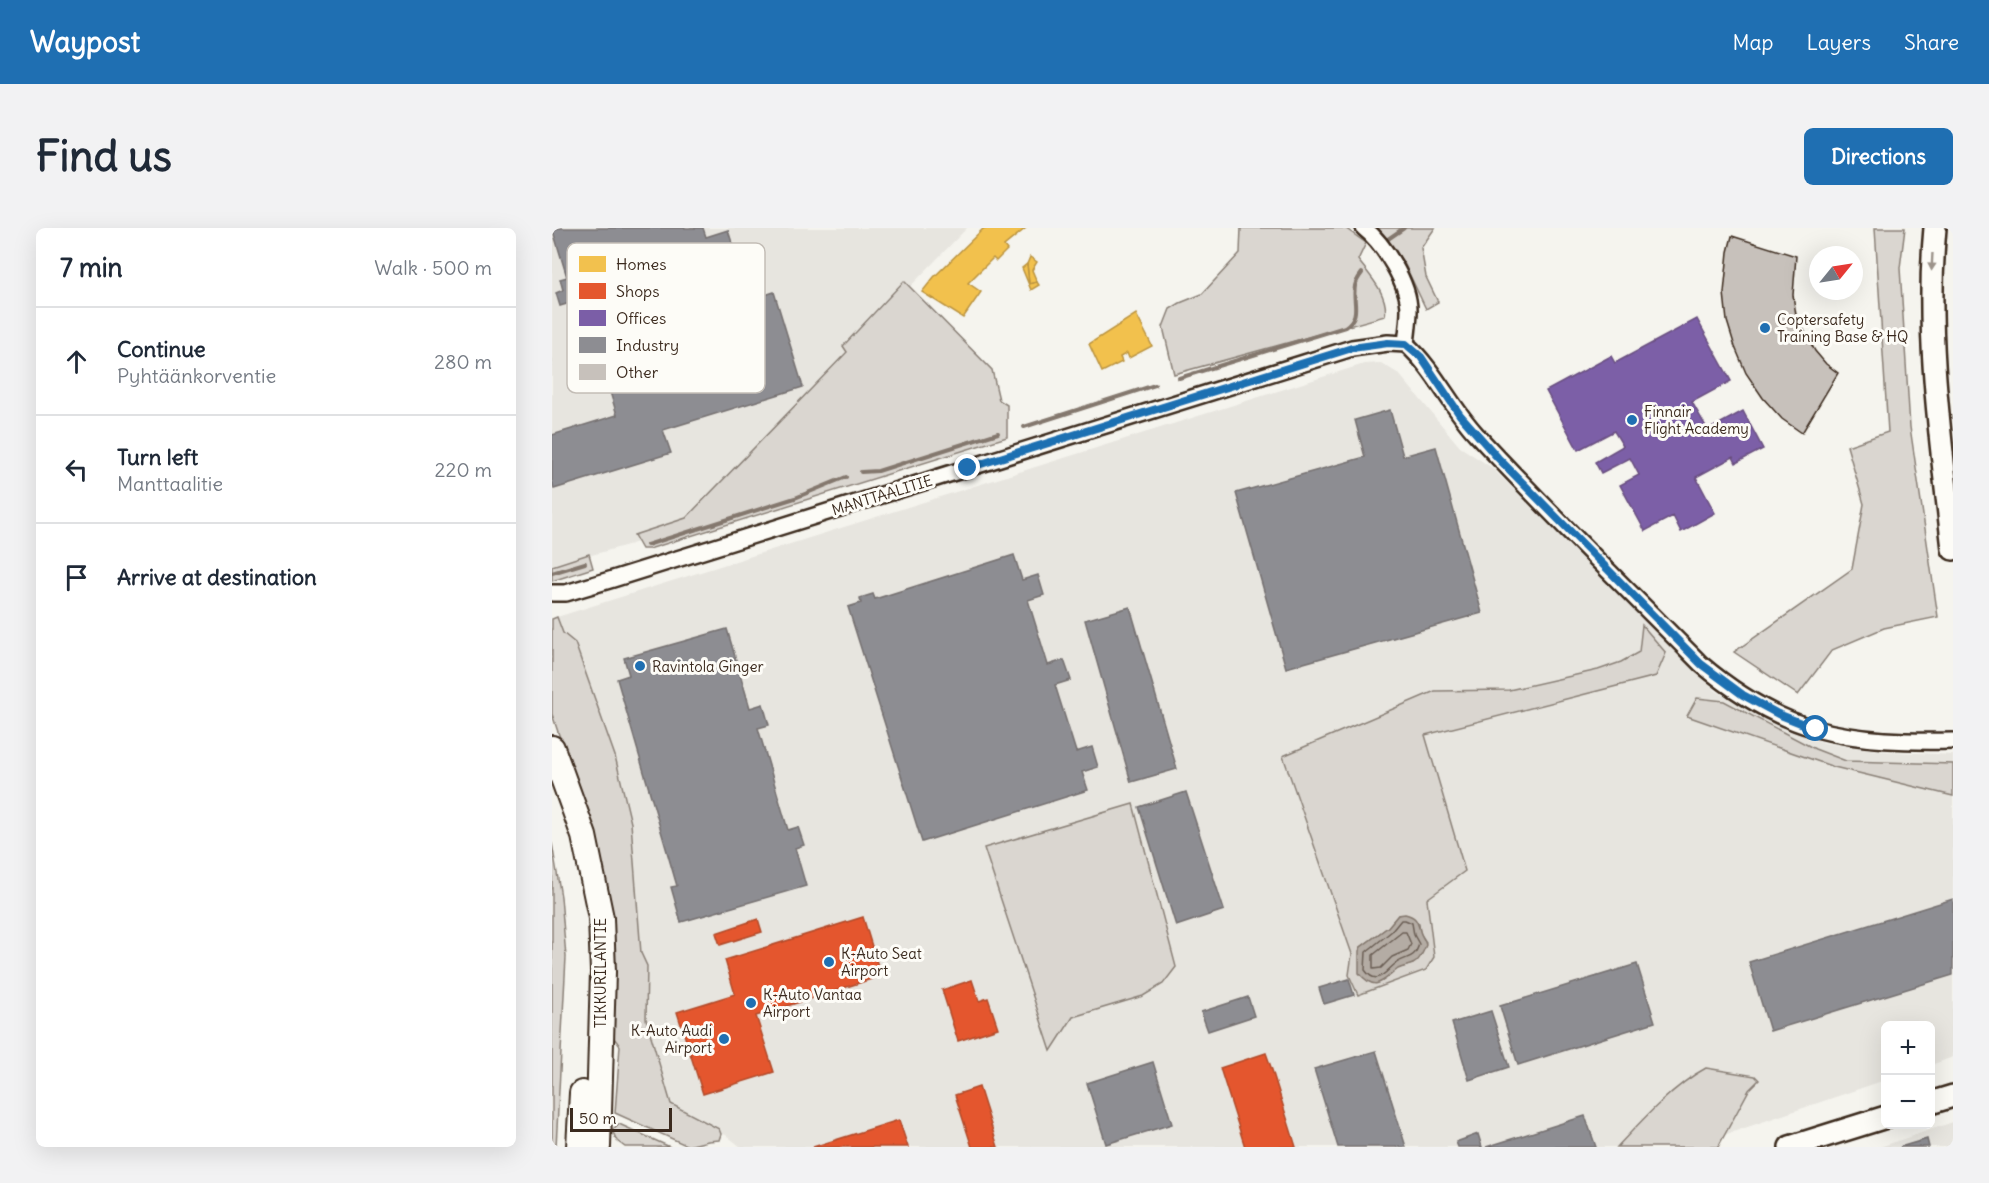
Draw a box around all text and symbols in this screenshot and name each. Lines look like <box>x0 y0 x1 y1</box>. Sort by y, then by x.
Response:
text: Waypost <box>30 24 140 60</box>
text: Map <box>1733 29 1773 56</box>
text: Layers <box>1806 29 1871 56</box>
text: Share <box>1904 29 1959 56</box>
button: Directions <box>1804 128 1953 185</box>
text: Find us <box>36 130 172 182</box>
legend <box>567 243 765 393</box>
north arrow <box>1809 246 1863 300</box>
text: 7 min <box>60 251 123 284</box>
one-way arrow <box>1928 253 1937 272</box>
text: Homes <box>616 254 666 274</box>
text: Walk · 500 m <box>374 255 492 280</box>
text: Shops <box>616 281 660 301</box>
text: Offices <box>616 308 666 328</box>
place label: Coptersafety Training Base & HQ <box>1777 310 1908 346</box>
marker: Coptersafety Training Base & HQ <box>1758 321 1772 335</box>
text: Continue <box>117 335 206 363</box>
text: Industry <box>616 335 679 355</box>
icon: ahead <box>60 345 93 378</box>
text: 280 m <box>434 349 492 374</box>
text: Other <box>616 362 659 382</box>
text: Pyhtäänkorventie <box>117 363 276 388</box>
place label: Finnair Flight Academy <box>1644 402 1749 438</box>
marker: Finnair Flight Academy <box>1625 413 1639 427</box>
text: Turn left <box>117 443 198 471</box>
icon: left <box>60 453 93 486</box>
route end <box>954 454 980 480</box>
text: 220 m <box>435 457 492 482</box>
text: Manttaalitie <box>117 471 223 496</box>
street label: MANTTAALITIE <box>829 471 935 519</box>
icon: arrive <box>60 561 93 594</box>
text: Arrive at destination <box>117 563 317 591</box>
place label: Ravintola Ginger <box>652 657 764 676</box>
marker: Ravintola Ginger <box>633 659 647 673</box>
route start <box>1802 715 1828 741</box>
street label: TIKKURILANTIE <box>591 918 610 1028</box>
place label: K-Auto Seat Airport <box>841 944 922 980</box>
marker: K-Auto Seat Airport <box>822 955 836 969</box>
place label: K-Auto Vantaa Airport <box>763 985 862 1021</box>
marker: K-Auto Vantaa Airport <box>744 996 758 1010</box>
place label: K-Auto Audi Airport <box>631 1021 712 1057</box>
map controls <box>1881 1021 1935 1129</box>
button: + <box>1881 1021 1935 1075</box>
marker: K-Auto Audi Airport <box>717 1032 731 1046</box>
button: − <box>1881 1075 1935 1129</box>
scale bar <box>570 1105 672 1132</box>
text: 50 m <box>579 1108 617 1128</box>

